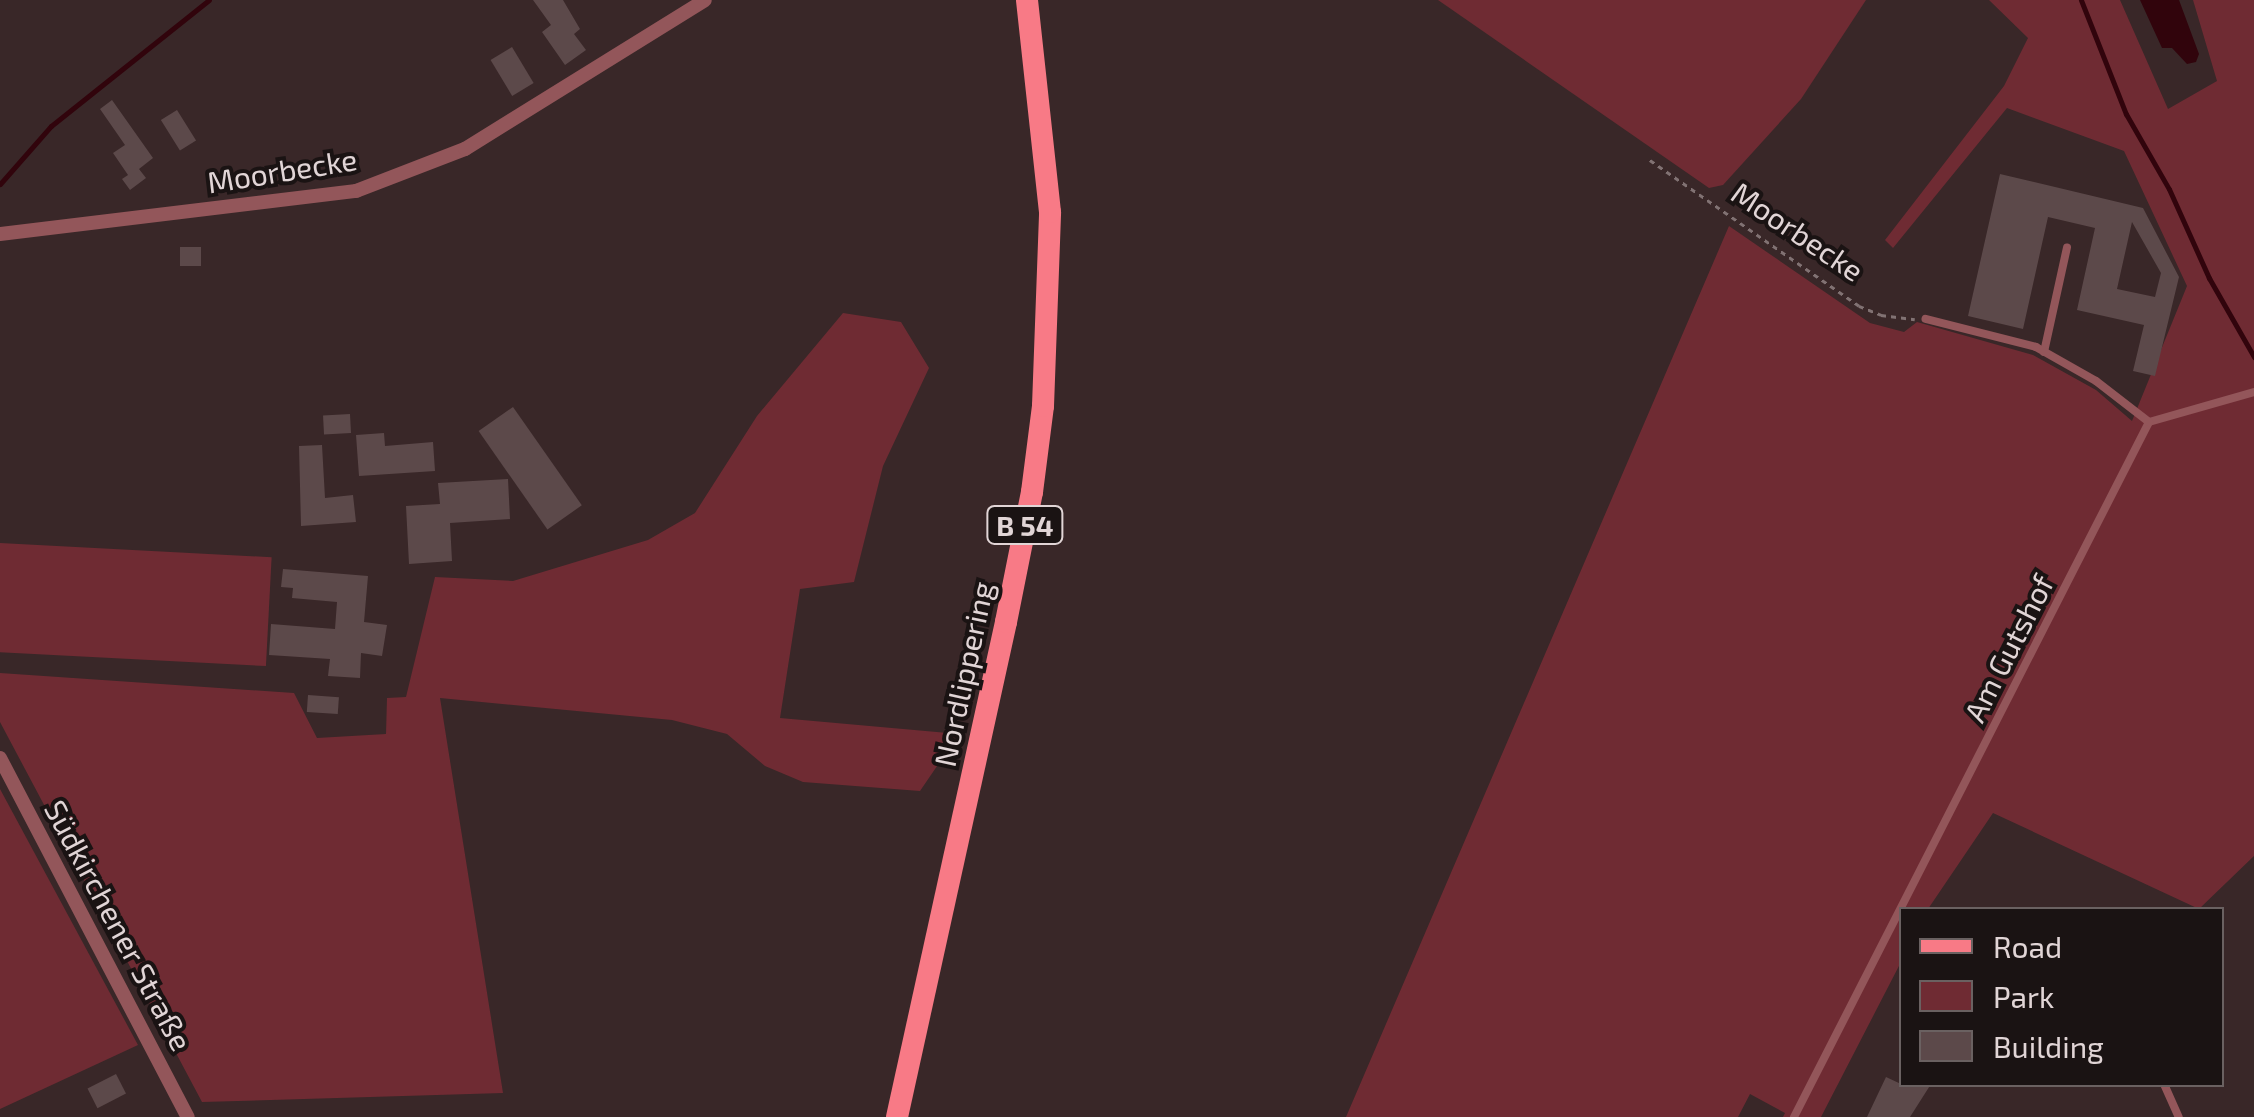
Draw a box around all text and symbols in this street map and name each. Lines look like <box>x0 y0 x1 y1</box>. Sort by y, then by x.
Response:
street label: Moorbecke <box>205 140 359 200</box>
street label: Moorbecke <box>1725 174 1871 288</box>
road number: B 54 <box>985 502 1065 548</box>
street label: Am Gutshof <box>1956 569 2060 727</box>
street label: Nordlippering <box>926 578 1000 770</box>
street label: Südkirchener Straße <box>38 793 200 1057</box>
legend <box>1899 907 2224 1087</box>
text: Road <box>1993 928 2062 964</box>
text: Park <box>1993 978 2054 1014</box>
text: Building <box>1993 1028 2104 1064</box>

